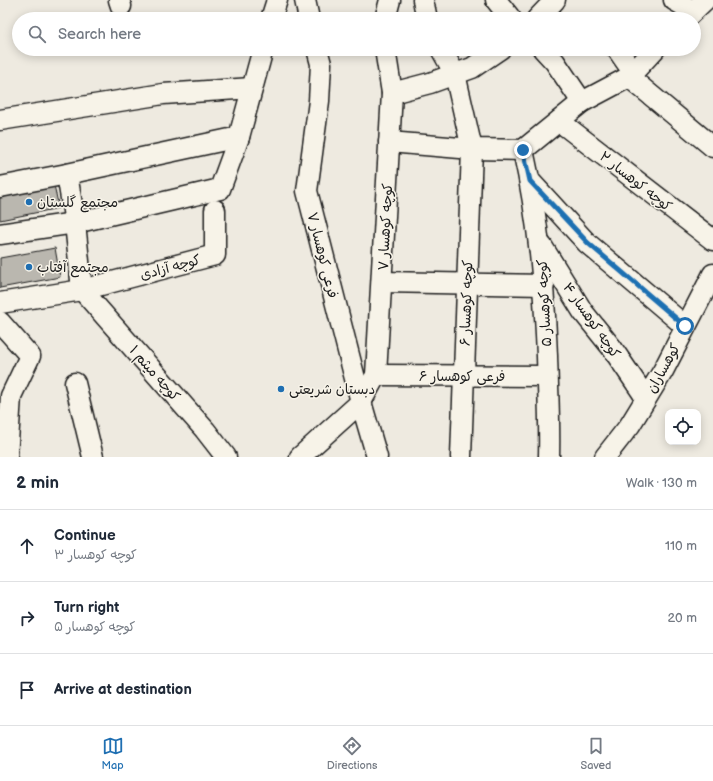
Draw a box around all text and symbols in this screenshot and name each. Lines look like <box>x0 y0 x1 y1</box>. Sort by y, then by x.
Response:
search box <box>12 12 701 56</box>
icon: search <box>26 23 48 45</box>
text: Search here <box>58 25 141 44</box>
route end <box>514 141 532 159</box>
street label: کوچه کوهسار ۲ <box>595 148 675 216</box>
street label: کوچه کوهسار ۷ <box>375 183 397 271</box>
place label: مجتمع گلستان <box>37 194 118 213</box>
marker: مجتمع گلستان <box>24 197 34 207</box>
street label: فرعی کوهسار ۷ <box>304 210 341 300</box>
street label: کوچه آزادی <box>138 251 202 285</box>
place label: مجتمع آفتاب <box>37 259 109 278</box>
street label: کوچه کوهسار ۵ <box>534 259 556 347</box>
street label: کوچه کوهسار ۶ <box>456 260 478 346</box>
marker: مجتمع آفتاب <box>24 262 34 272</box>
street label: کوچه کوهسار ۴ <box>558 279 624 362</box>
route start <box>676 317 694 335</box>
street label: کوهساران <box>643 340 684 396</box>
street label: کوچه میثم ۱ <box>124 342 183 406</box>
street label: فرعی کوهسار ۶ <box>419 368 505 385</box>
place label: دبستان شریعتی <box>289 381 375 398</box>
marker: دبستان شریعتی <box>276 384 286 394</box>
map controls <box>665 409 701 445</box>
button: locate <box>665 409 701 445</box>
text: 2 min <box>16 473 59 493</box>
text: Walk · 130 m <box>626 475 697 491</box>
text: Continue <box>54 526 116 545</box>
icon: ahead <box>16 535 38 557</box>
text: 110 m <box>665 538 697 554</box>
text: کوچه کوهسار ۳ <box>54 547 137 563</box>
text: Turn right <box>54 598 119 617</box>
icon: right <box>16 607 38 629</box>
text: 20 m <box>667 610 697 626</box>
text: کوچه کوهسار ۵ <box>54 619 135 635</box>
icon: arrive <box>16 679 38 701</box>
text: Arrive at destination <box>54 680 192 699</box>
tab: Map <box>102 735 124 772</box>
tab: Directions <box>327 735 377 772</box>
tab: Saved <box>581 735 611 772</box>

